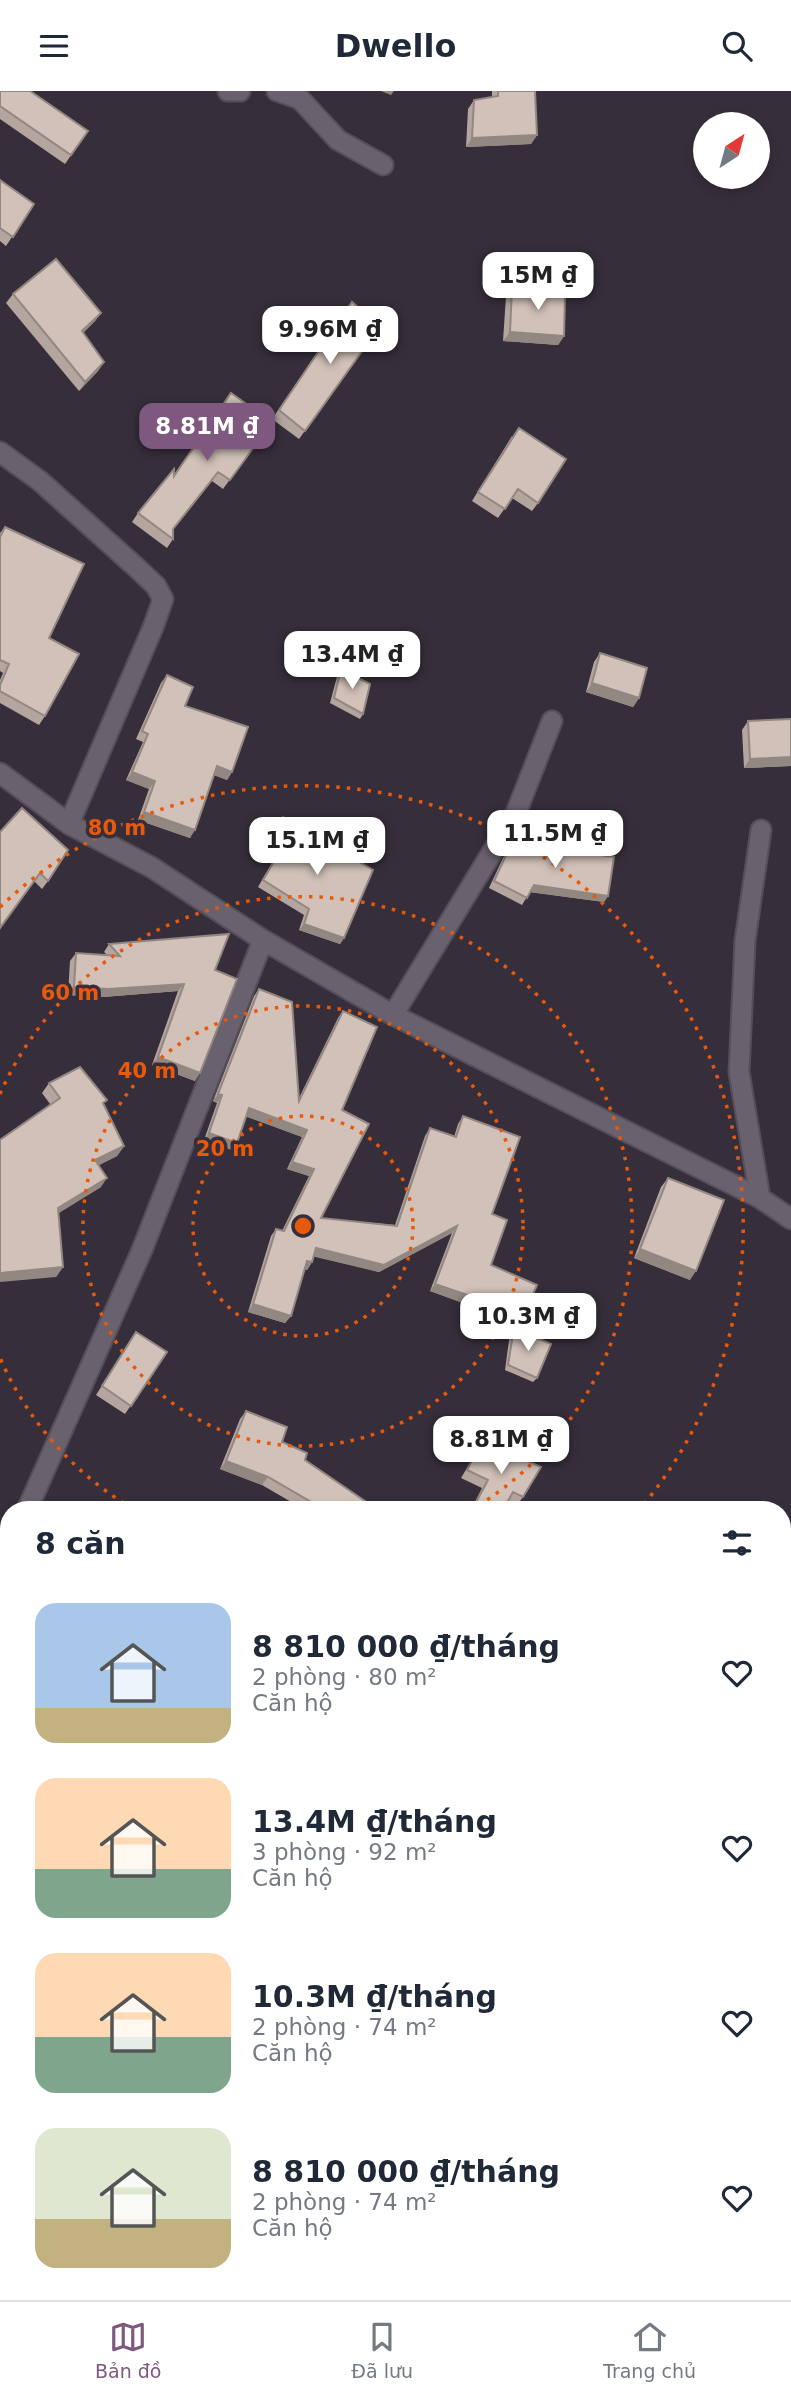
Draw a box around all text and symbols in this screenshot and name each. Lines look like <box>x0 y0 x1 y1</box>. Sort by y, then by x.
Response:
icon: menu <box>35 27 73 65</box>
text: Dwello <box>335 27 456 65</box>
icon: search <box>718 27 756 65</box>
north arrow <box>693 112 770 189</box>
map controls <box>693 112 770 189</box>
pin: 15M ₫ <box>489 253 587 312</box>
text: 15M ₫ <box>499 262 577 288</box>
pin: 9.96M ₫ <box>265 307 395 366</box>
text: 9.96M ₫ <box>278 316 382 342</box>
pin: 8.81M ₫ <box>142 403 272 463</box>
text: 8.81M ₫ <box>155 413 259 439</box>
pin: 13.4M ₫ <box>287 631 417 691</box>
text: 13.4M ₫ <box>300 641 404 667</box>
pin: 11.5M ₫ <box>490 811 620 870</box>
text: 80 m <box>88 816 146 840</box>
pin: 15.1M ₫ <box>252 817 382 877</box>
text: 11.5M ₫ <box>503 820 607 846</box>
text: 15.1M ₫ <box>265 827 369 853</box>
text: 60 m <box>41 981 99 1005</box>
text: 40 m <box>118 1059 176 1083</box>
text: 20 m <box>196 1137 254 1161</box>
centre of rings <box>291 1214 315 1238</box>
pin: 10.3M ₫ <box>463 1293 593 1353</box>
text: 10.3M ₫ <box>476 1303 580 1329</box>
pin: 8.81M ₫ <box>436 1417 566 1476</box>
text: 8.81M ₫ <box>449 1426 553 1452</box>
icon: filters <box>718 1524 756 1562</box>
text: 8 căn <box>35 1526 126 1561</box>
text: 8 810 000 ₫/tháng <box>252 1629 560 1664</box>
icon: home <box>91 1631 175 1715</box>
icon: heart <box>718 1654 756 1692</box>
text: 2 phòng · 80 m² <box>252 1664 437 1690</box>
text: Căn hộ <box>252 1690 333 1716</box>
text: 13.4M ₫/tháng <box>252 1804 497 1839</box>
icon: home <box>91 1806 175 1890</box>
icon: heart <box>718 1829 756 1867</box>
text: 3 phòng · 92 m² <box>252 1839 437 1865</box>
text: Căn hộ <box>252 1865 333 1891</box>
text: 10.3M ₫/tháng <box>252 1979 497 2014</box>
icon: home <box>91 1981 175 2065</box>
icon: heart <box>718 2004 756 2042</box>
text: 2 phòng · 74 m² <box>252 2014 437 2040</box>
text: Căn hộ <box>252 2040 333 2066</box>
text: 8 810 000 ₫/tháng <box>252 2154 560 2189</box>
icon: home <box>91 2156 175 2240</box>
icon: heart <box>718 2179 756 2217</box>
text: 2 phòng · 74 m² <box>252 2189 437 2215</box>
text: Căn hộ <box>252 2215 333 2241</box>
tab: Bản đồ <box>95 2318 161 2382</box>
tab: Đã lưu <box>351 2318 413 2382</box>
tab: Trang chủ <box>603 2318 696 2382</box>

